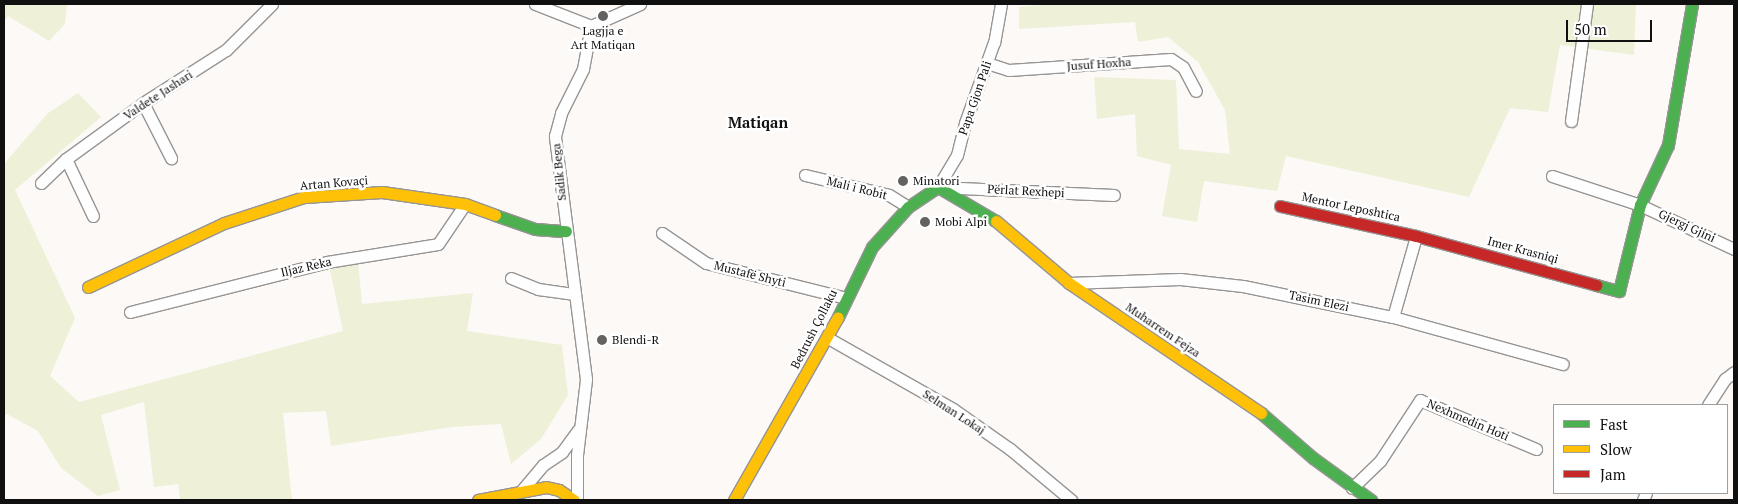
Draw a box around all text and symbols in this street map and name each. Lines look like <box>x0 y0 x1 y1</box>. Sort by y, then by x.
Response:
marker: Lagjja e Art Matiqan <box>597 10 609 22</box>
scale bar <box>1568 10 1654 42</box>
text: 50 m <box>1574 19 1607 39</box>
place label: Lagjja e Art Matiqan <box>571 24 635 52</box>
street label: Jusuf Hoxha <box>1066 55 1132 73</box>
street label: Papa Gjon Pali <box>956 59 994 137</box>
street label: Valdete Jashari <box>121 67 195 123</box>
district label: Matiqan <box>728 114 788 132</box>
street label: Sadik Bega <box>549 143 569 201</box>
street label: Artan Kovaçi <box>299 173 369 193</box>
street label: Mali i Robit <box>825 174 889 202</box>
place label: Minatori <box>913 174 960 188</box>
marker: Minatori <box>897 175 909 187</box>
street label: Përlat Rexhepi <box>987 182 1065 200</box>
street label: Mentor Leposhtica <box>1301 190 1401 224</box>
street label: Gjergj Gjini <box>1656 207 1718 245</box>
place label: Mobi Alpi <box>935 215 987 229</box>
marker: Mobi Alpi <box>919 216 931 228</box>
street label: Imer Krasniqi <box>1486 234 1560 266</box>
street label: Iljaz Reka <box>279 254 333 280</box>
street label: Mustafë Shyti <box>713 258 787 290</box>
street label: Bedrush Çollaku <box>788 287 840 371</box>
street label: Tasim Elezi <box>1288 288 1350 314</box>
street label: Muharrem Fejza <box>1123 300 1203 360</box>
place label: Blendi-R <box>612 333 659 347</box>
marker: Blendi-R <box>596 334 608 346</box>
street label: Selman Lokaj <box>920 386 988 438</box>
street label: Nexhmedin Hoti <box>1425 396 1511 444</box>
legend <box>1553 404 1728 494</box>
text: Fast <box>1600 414 1628 434</box>
text: Slow <box>1600 439 1632 459</box>
text: Jam <box>1600 464 1626 484</box>

